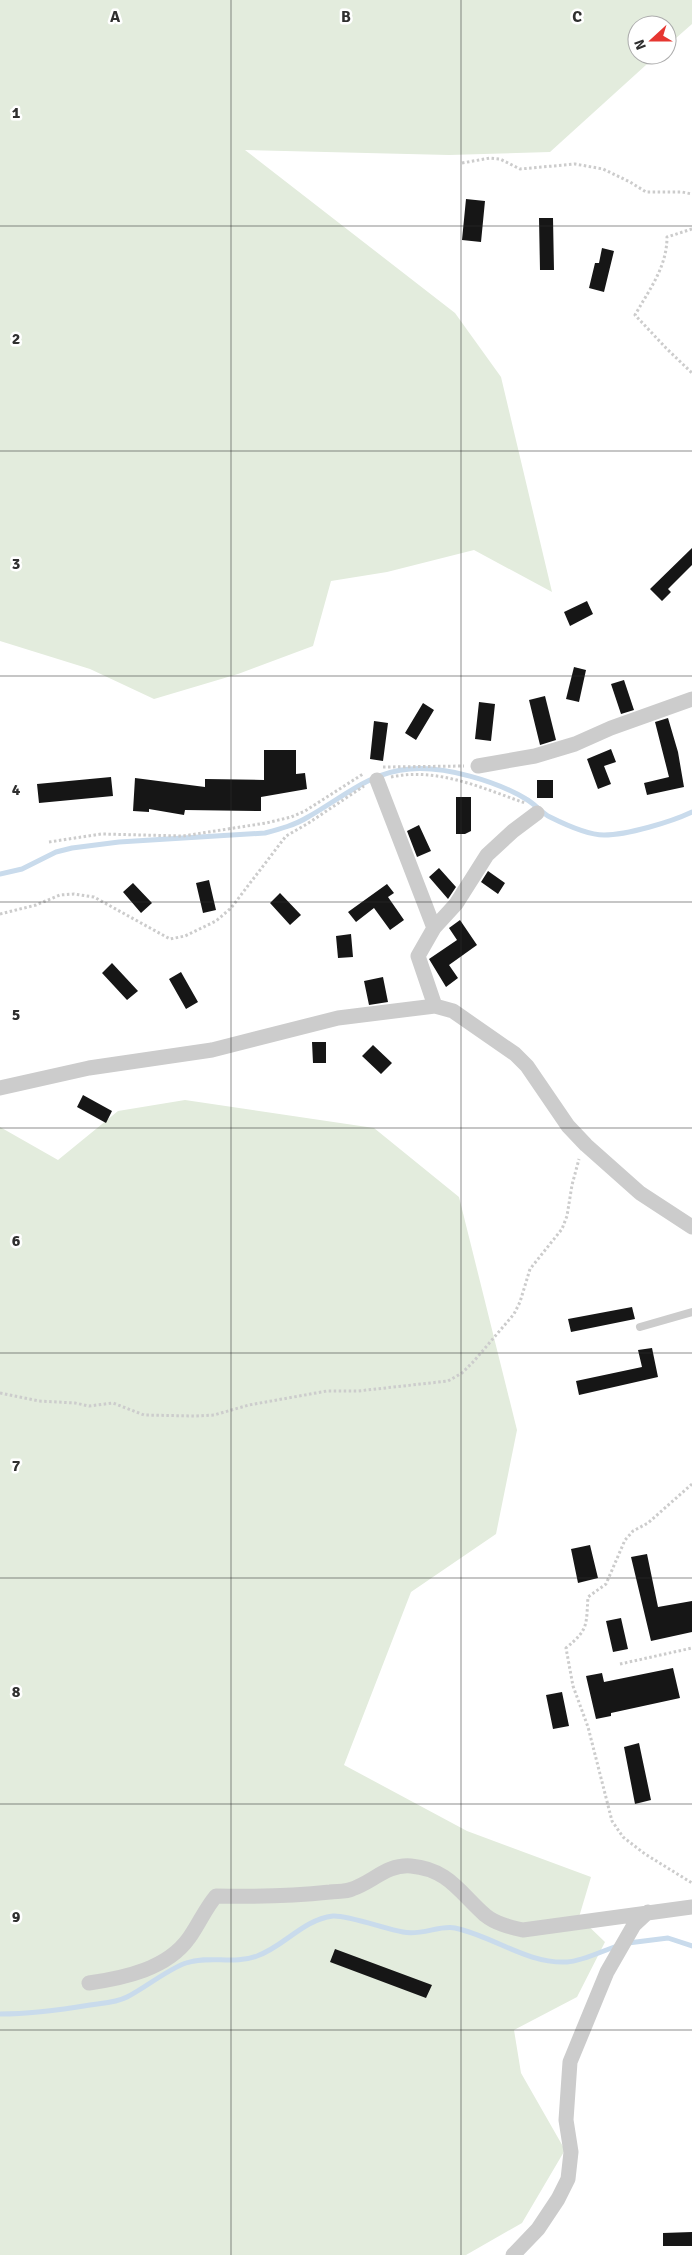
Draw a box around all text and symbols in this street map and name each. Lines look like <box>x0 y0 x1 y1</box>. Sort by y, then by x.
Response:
text: A <box>110 7 121 27</box>
text: B <box>341 7 351 27</box>
text: C <box>572 7 582 27</box>
north arrow <box>627 15 677 65</box>
text: N <box>631 37 650 52</box>
text: 1 <box>12 103 21 123</box>
text: 2 <box>12 329 20 349</box>
text: 3 <box>12 554 20 574</box>
text: 4 <box>12 780 21 800</box>
text: 5 <box>12 1005 20 1025</box>
text: 6 <box>12 1231 21 1251</box>
text: 7 <box>12 1456 21 1476</box>
text: 8 <box>12 1682 21 1702</box>
text: 9 <box>12 1907 21 1927</box>

